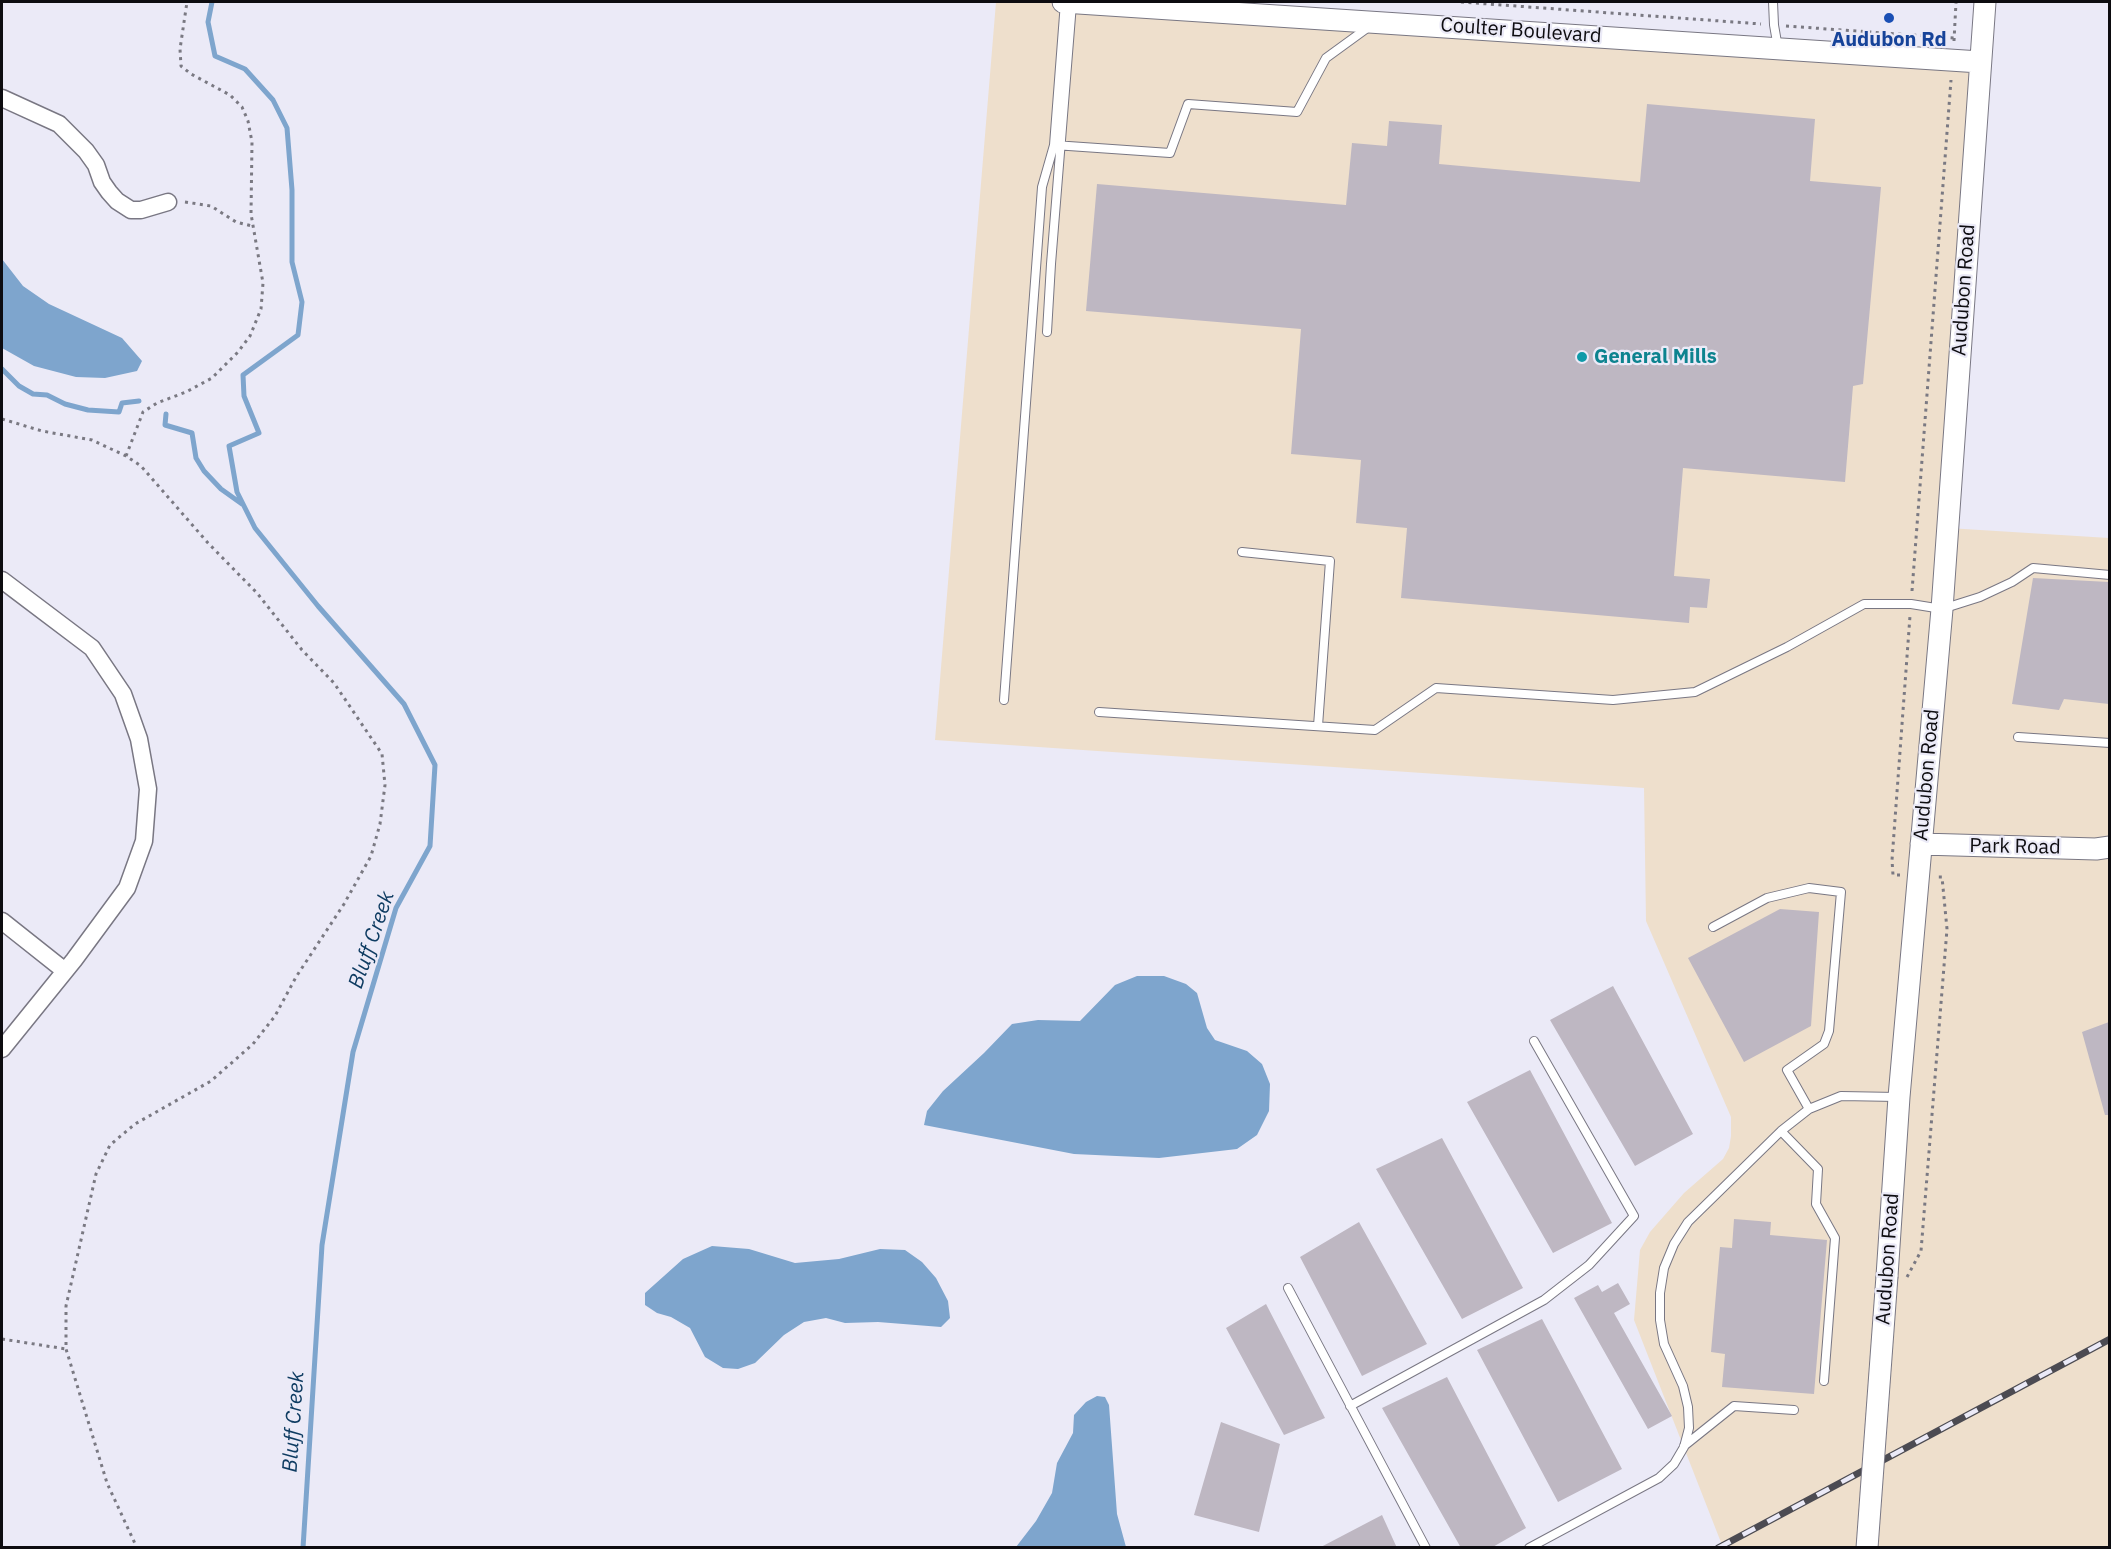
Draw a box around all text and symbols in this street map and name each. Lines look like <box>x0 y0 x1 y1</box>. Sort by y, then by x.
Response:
marker: Audubon Rd <box>1882 11 1896 25</box>
street label: Coulter Boulevard <box>1440 13 1602 49</box>
place label: Audubon Rd <box>1831 28 1947 52</box>
street label: Audubon Road <box>1947 223 1981 357</box>
place label: General Mills <box>1594 345 1717 369</box>
marker: General Mills <box>1575 350 1589 364</box>
street label: Audubon Road <box>1909 708 1945 842</box>
street label: Park Road <box>1969 834 2061 860</box>
water label: Bluff Creek <box>344 888 400 992</box>
street label: Audubon Road <box>1871 1192 1905 1326</box>
water label: Bluff Creek <box>278 1371 310 1473</box>

